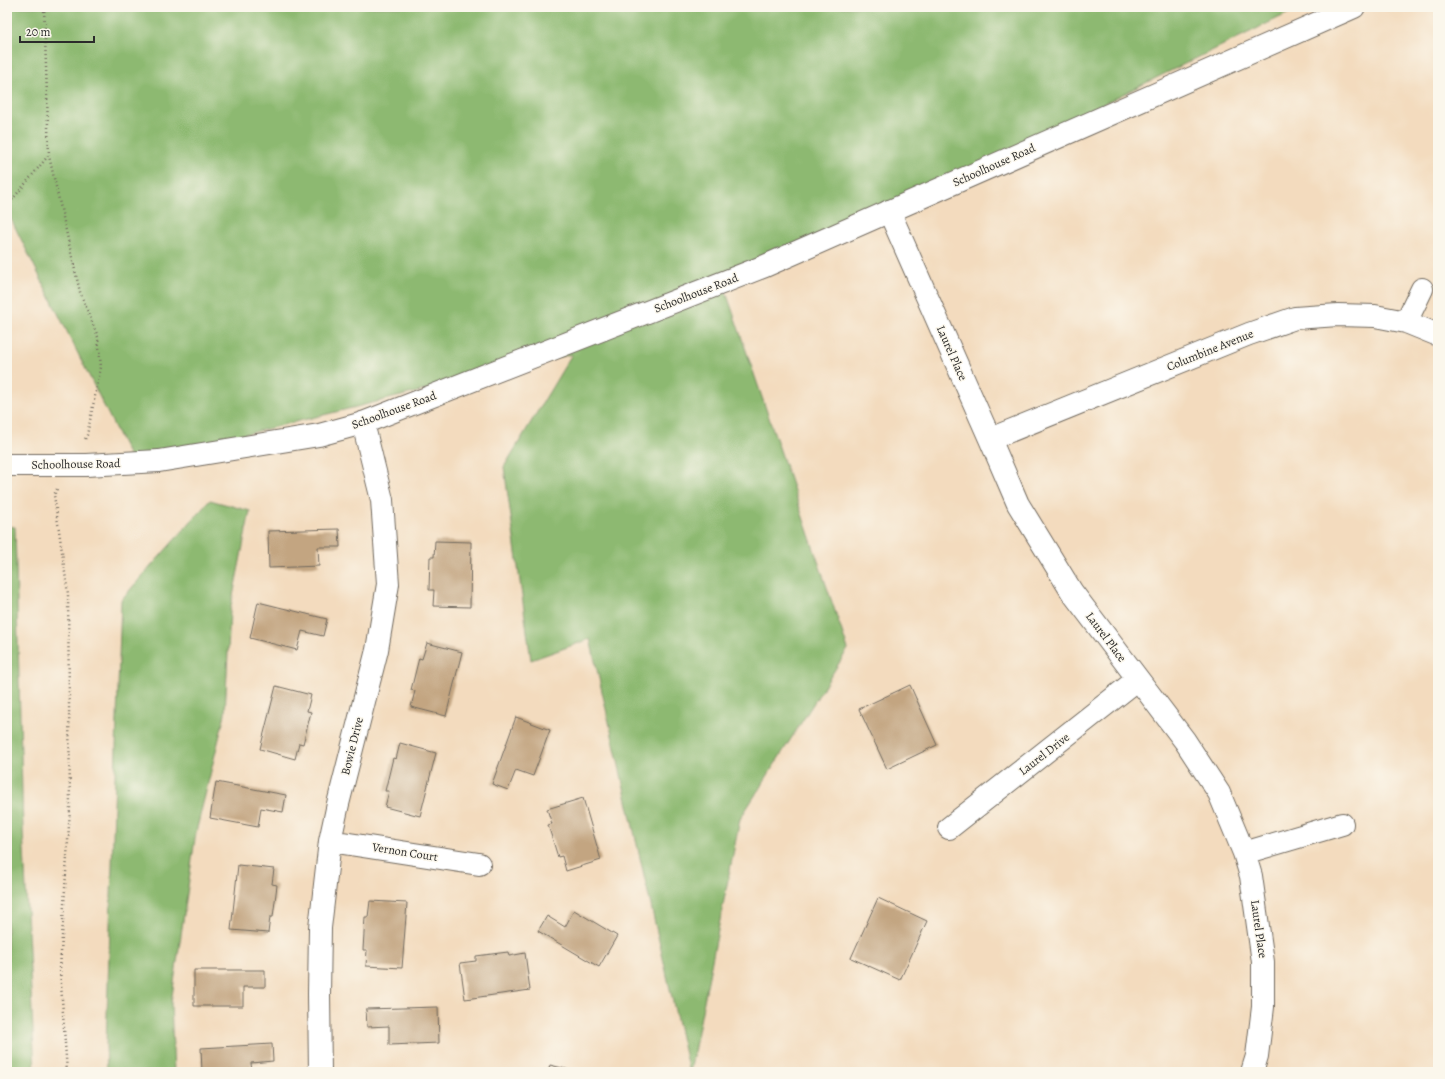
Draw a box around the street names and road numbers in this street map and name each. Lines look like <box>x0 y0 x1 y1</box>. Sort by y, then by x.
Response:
street label: Schoolhouse Road <box>950 139 1038 190</box>
street label: Schoolhouse Road <box>652 269 741 316</box>
street label: Laurel Place <box>933 323 971 383</box>
street label: Columbine Avenue <box>1164 325 1256 375</box>
street label: Schoolhouse Road <box>349 387 439 433</box>
street label: Schoolhouse Road <box>31 455 121 473</box>
street label: Laurel Place <box>1082 609 1130 665</box>
street label: Bowie Drive <box>337 715 367 777</box>
street label: Laurel Drive <box>1015 729 1073 779</box>
street label: Vernon Court <box>370 839 439 865</box>
street label: Laurel Place <box>1247 899 1271 959</box>

